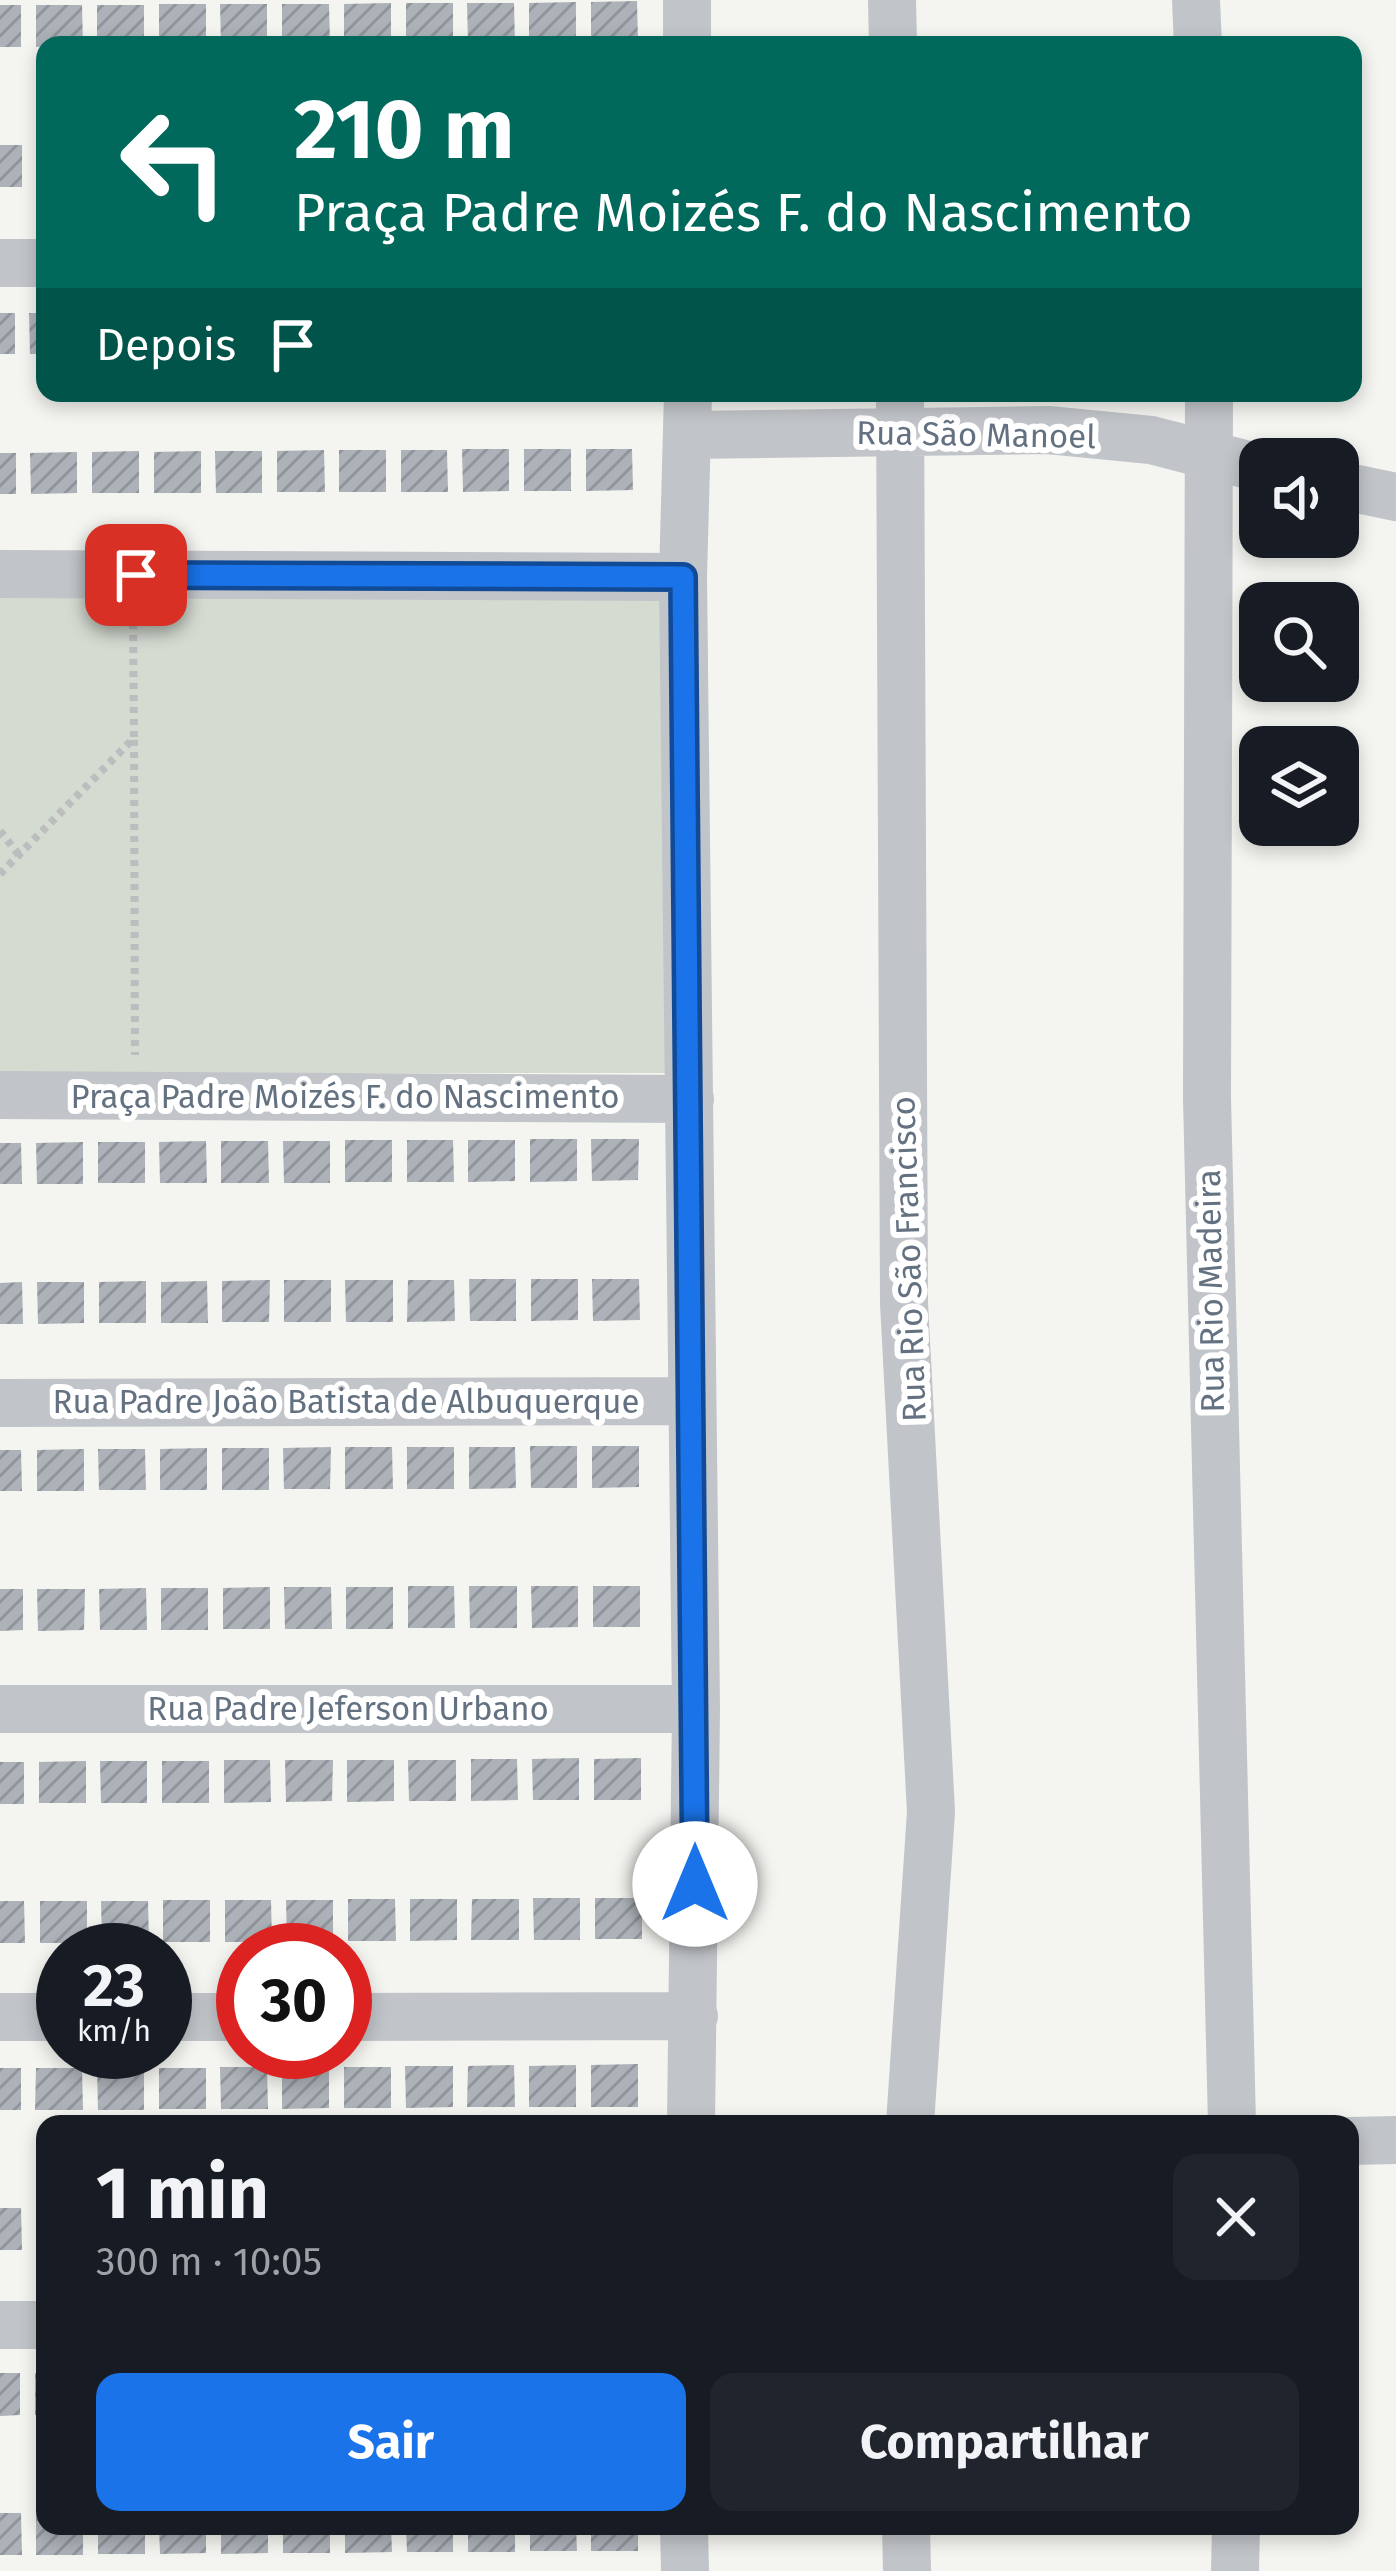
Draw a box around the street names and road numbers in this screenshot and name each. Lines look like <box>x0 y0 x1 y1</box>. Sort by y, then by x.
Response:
street label: Rua São Manoel <box>856 413 1097 457</box>
street label: Praça Padre Moizés F. do Nascimento <box>70 1077 620 1117</box>
street label: Rua Rio São Francisco <box>883 1095 935 1423</box>
street label: Rua Rio Madeira <box>1189 1169 1233 1413</box>
street label: Rua Padre João Batista de Albuquerque <box>53 1382 639 1422</box>
street label: Rua Padre Jeferson Urbano <box>147 1689 549 1729</box>

